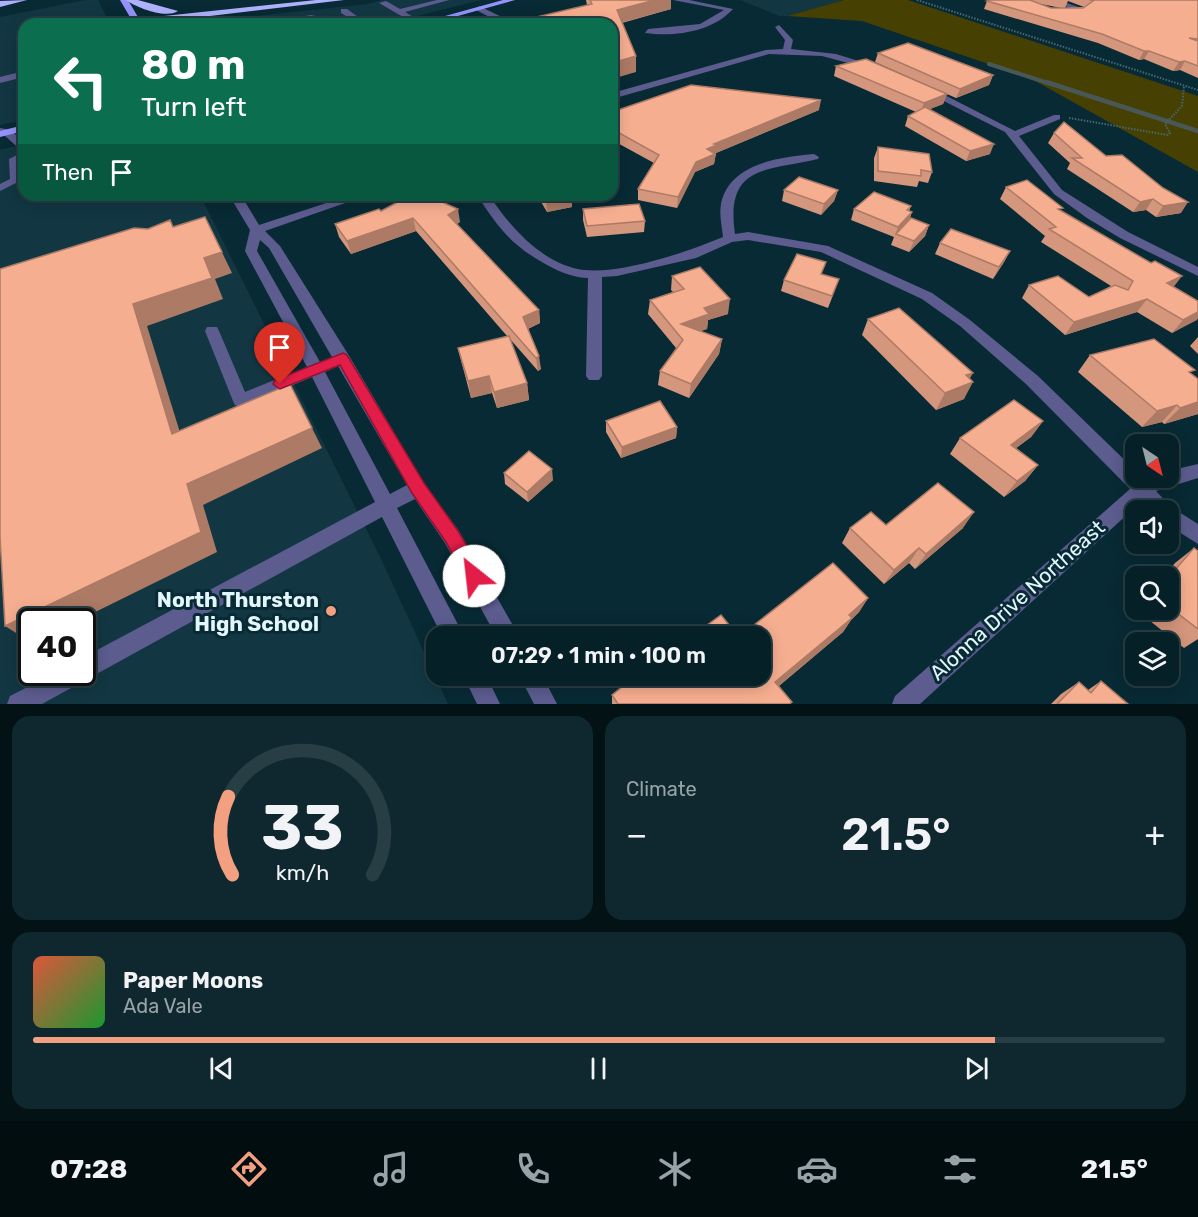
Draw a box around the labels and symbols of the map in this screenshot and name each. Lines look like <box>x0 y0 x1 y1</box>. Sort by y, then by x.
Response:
pin <box>254 322 305 384</box>
north arrow <box>1125 434 1179 488</box>
street label: Alonna Drive Northeast <box>924 515 1110 685</box>
position arrow <box>442 544 506 608</box>
place label: North Thurston High School <box>157 587 319 636</box>
marker: North Thurston High School <box>324 604 338 618</box>
speed limit sign: 40 <box>18 608 96 686</box>

